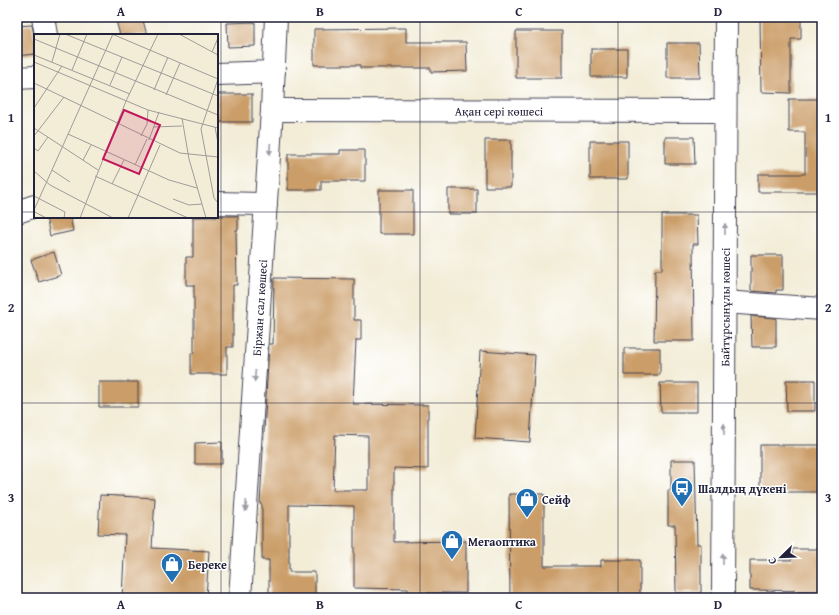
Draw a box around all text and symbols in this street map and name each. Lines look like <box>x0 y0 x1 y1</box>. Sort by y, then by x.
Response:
text: A <box>117 2 126 21</box>
text: B <box>316 2 324 21</box>
text: C <box>515 2 523 21</box>
text: D <box>714 2 722 21</box>
inset map <box>34 34 218 218</box>
street label: Ақан сері көшесі <box>455 102 544 119</box>
text: 1 <box>8 108 14 127</box>
text: 1 <box>825 108 831 127</box>
one-way arrow <box>267 143 273 156</box>
one-way arrow <box>722 222 728 235</box>
street label: Байтұрсынұлы көшесі <box>716 247 733 366</box>
street label: Біржан сал көшесі <box>247 258 271 357</box>
text: 2 <box>8 298 15 317</box>
text: 2 <box>825 298 832 317</box>
one-way arrow <box>251 370 258 382</box>
one-way arrow <box>721 422 727 435</box>
bus stop icon: Шалдың дүкені <box>669 475 695 508</box>
place label: Шалдың дүкені <box>698 480 787 497</box>
shop icon: Сейф <box>514 486 540 519</box>
text: 3 <box>8 488 14 507</box>
text: 3 <box>825 488 831 507</box>
place label: Сейф <box>542 491 571 508</box>
one-way arrow <box>242 500 249 512</box>
shop icon: Мегаоптика <box>439 528 465 561</box>
place label: Мегаоптика <box>468 533 537 550</box>
north arrow <box>761 537 801 577</box>
shop icon: Береке <box>159 551 185 584</box>
one-way arrow <box>720 552 726 565</box>
text: С <box>763 555 780 567</box>
place label: Береке <box>188 556 227 573</box>
text: A <box>117 595 126 614</box>
text: B <box>316 595 324 614</box>
text: C <box>515 595 523 614</box>
text: D <box>714 595 722 614</box>

